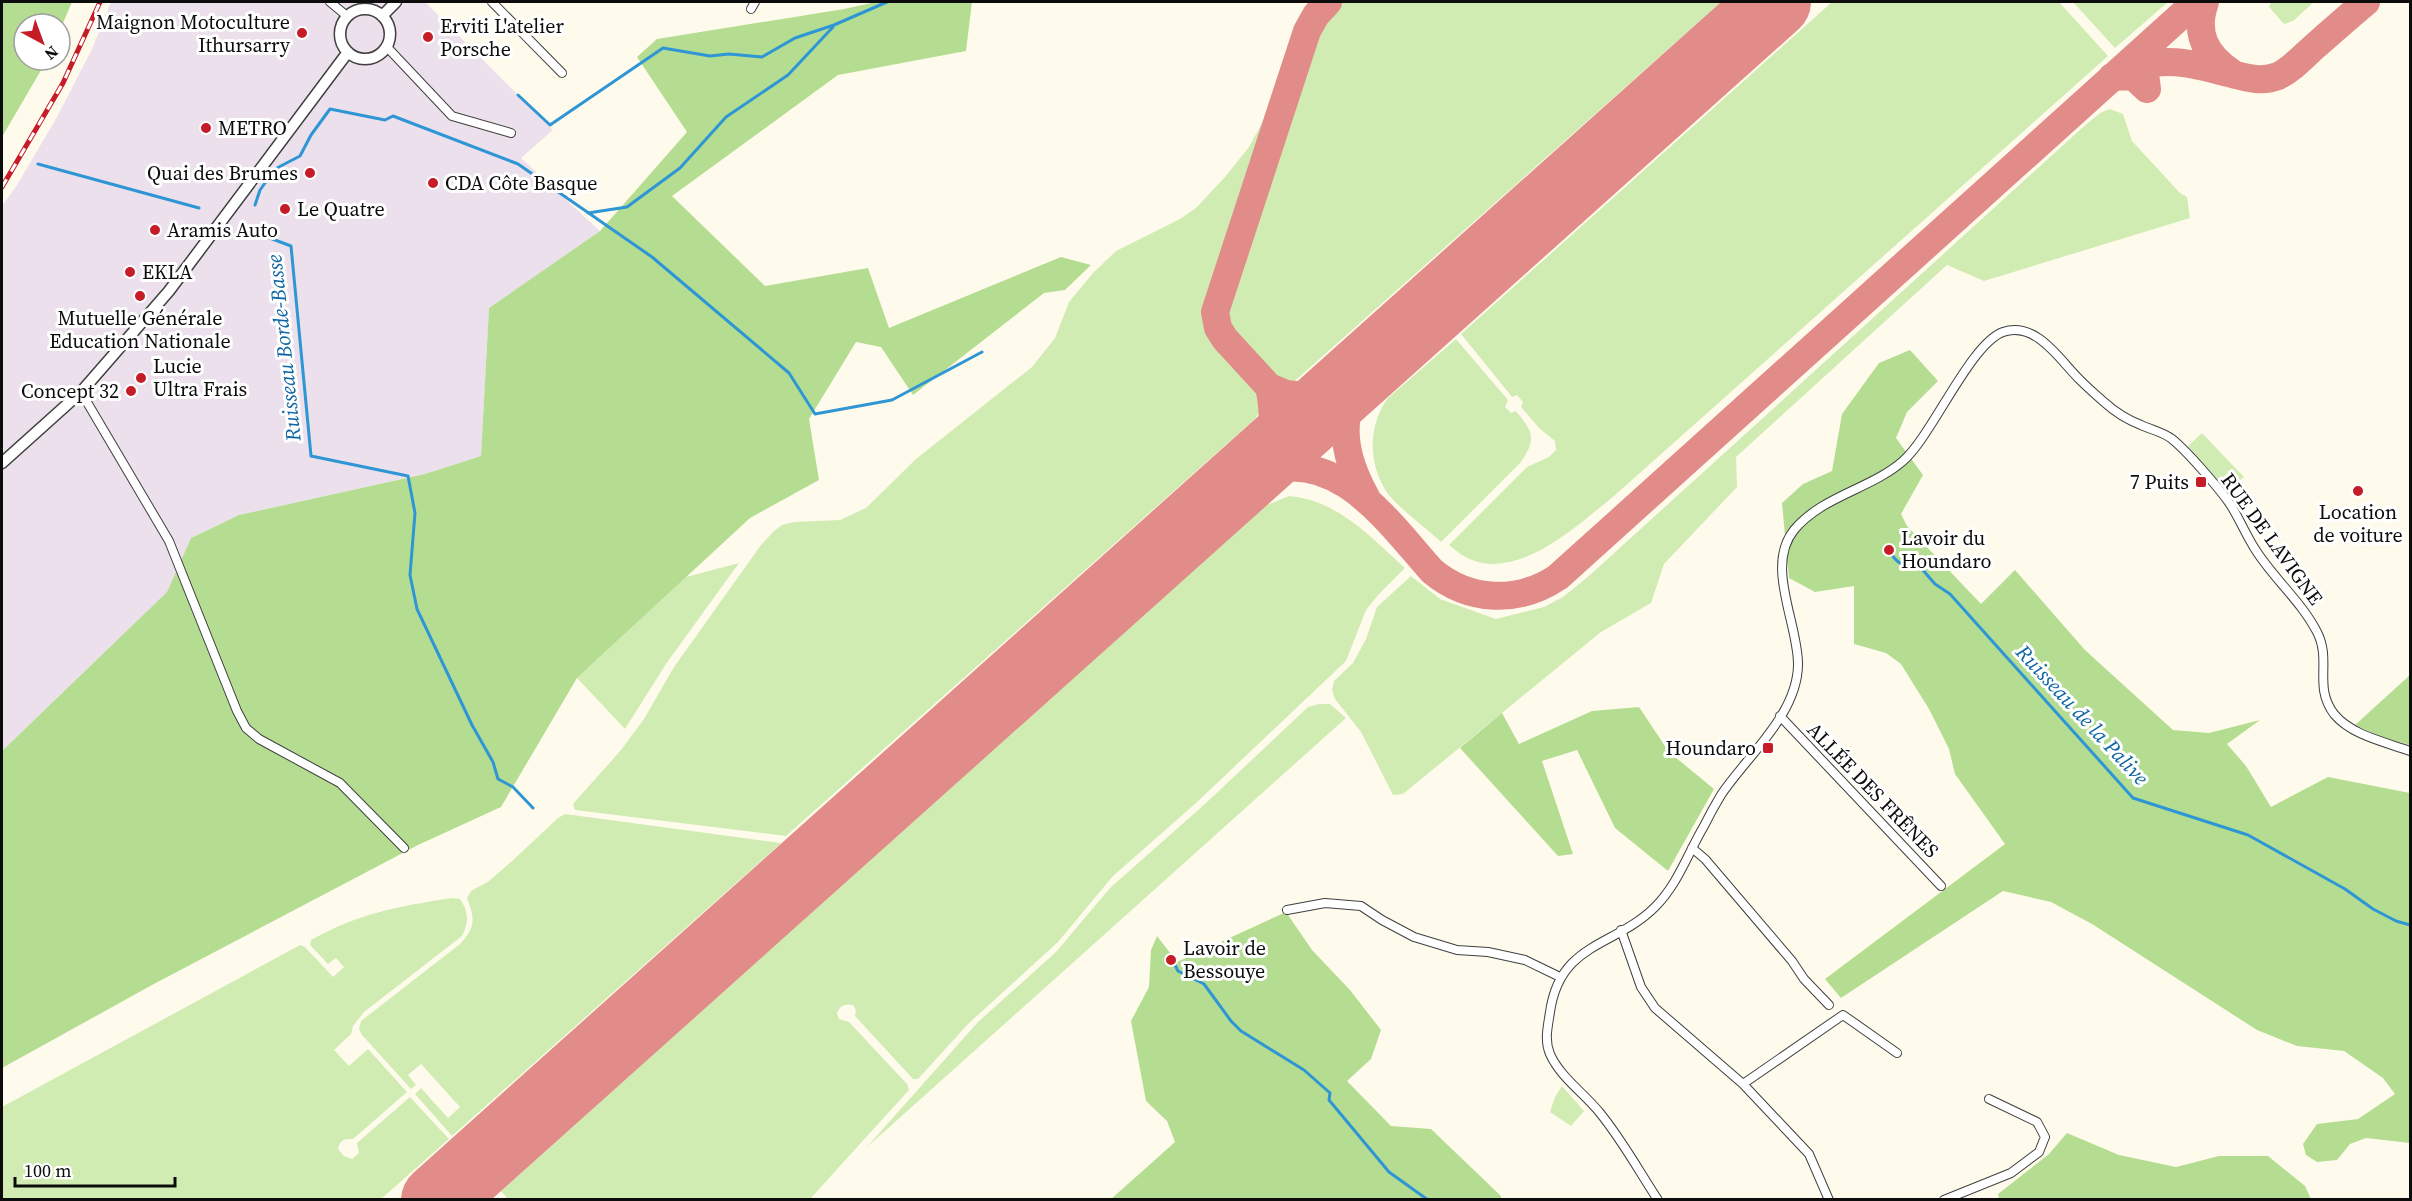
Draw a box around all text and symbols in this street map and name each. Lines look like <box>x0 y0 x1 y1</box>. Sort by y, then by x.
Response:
place label: Maignon Motoculture Ithursarry <box>96 8 291 59</box>
north arrow <box>12 12 72 72</box>
place label: Erviti L'atelier Porsche <box>440 12 564 63</box>
marker: Maignon Motoculture Ithursarry <box>295 26 309 40</box>
marker: Erviti L'atelier Porsche <box>421 30 435 44</box>
text: N <box>40 41 63 66</box>
place label: METRO <box>218 114 287 142</box>
marker: METRO <box>199 121 213 135</box>
place label: Quai des Brumes <box>147 159 298 187</box>
marker: Quai des Brumes <box>303 166 317 180</box>
place label: CDA Côte Basque <box>445 169 598 197</box>
marker: CDA Côte Basque <box>426 176 440 190</box>
place label: Le Quatre <box>297 195 385 223</box>
marker: Le Quatre <box>278 202 292 216</box>
place label: Aramis Auto <box>167 216 278 244</box>
marker: Aramis Auto <box>148 223 162 237</box>
water label: Ruisseau Borde-Basse <box>259 253 308 444</box>
place label: EKLA <box>142 258 193 286</box>
marker: EKLA <box>123 265 137 279</box>
marker: Mutuelle Générale Education Nationale <box>133 289 147 303</box>
place label: Mutuelle Générale Education Nationale <box>49 304 231 355</box>
place label: Lucie Ultra Frais <box>153 352 247 403</box>
marker: Lucie Ultra Frais <box>134 371 148 385</box>
place label: Concept 32 <box>21 377 119 405</box>
marker: Concept 32 <box>124 384 138 398</box>
street label: RUE DE LAVIGNE <box>2215 467 2329 611</box>
place label: 7 Puits <box>2130 468 2189 496</box>
marker: 7 Puits <box>2194 475 2208 489</box>
marker: Location de voiture <box>2351 484 2365 498</box>
place label: Location de voiture <box>2313 498 2403 549</box>
place label: Lavoir du Houndaro <box>1901 524 1991 575</box>
marker: Lavoir du Houndaro <box>1882 543 1896 557</box>
water label: Ruisseau de la Palive <box>2009 637 2155 792</box>
street label: ALLÉE DES FRÊNES <box>1801 716 1945 864</box>
place label: Houndaro <box>1666 734 1756 762</box>
marker: Houndaro <box>1761 741 1775 755</box>
place label: Lavoir de Bessouye <box>1183 934 1266 985</box>
marker: Lavoir de Bessouye <box>1164 953 1178 967</box>
scale bar <box>15 1150 176 1188</box>
text: 100 m <box>24 1158 71 1183</box>

